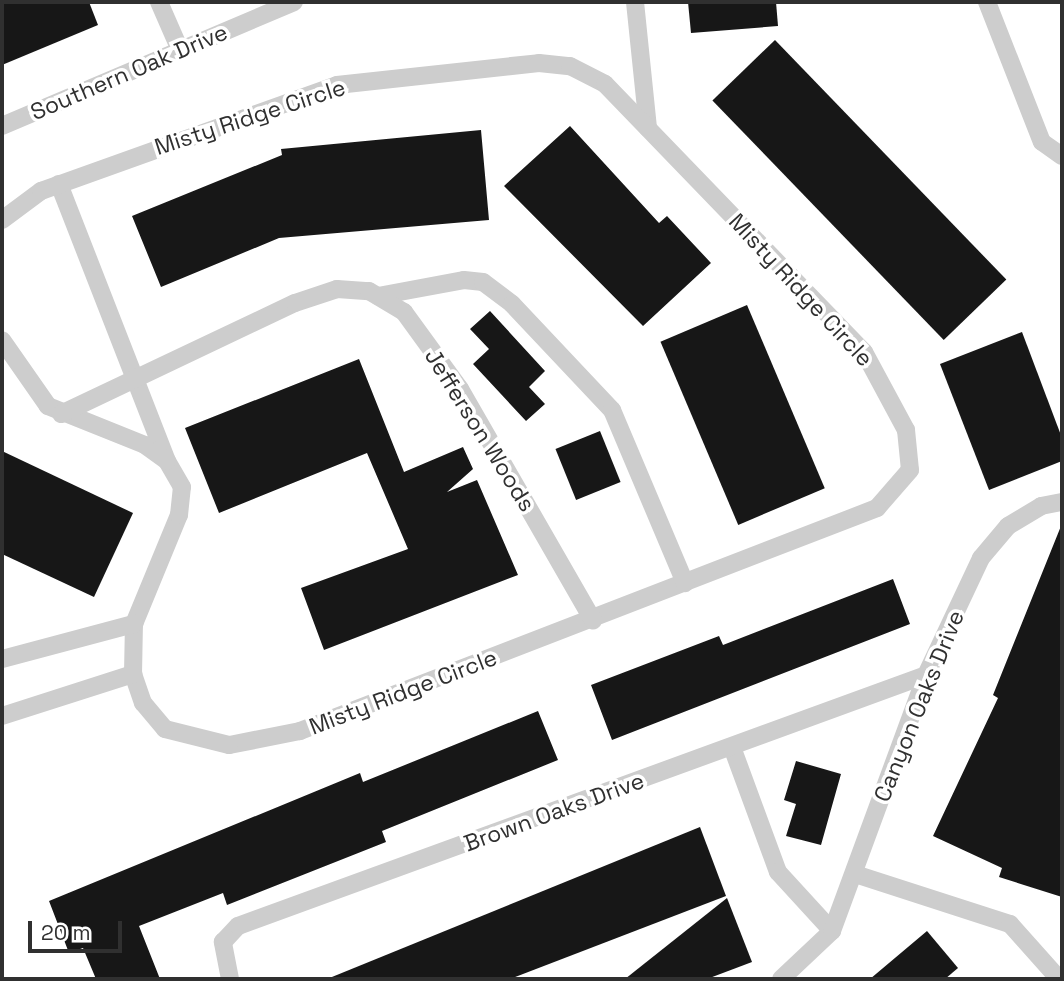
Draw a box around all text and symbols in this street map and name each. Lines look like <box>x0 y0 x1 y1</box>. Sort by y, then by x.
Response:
street label: Southern Oak Drive <box>26 18 232 126</box>
street label: Misty Ridge Circle <box>151 73 349 161</box>
street label: Misty Ridge Circle <box>723 208 879 372</box>
street label: Jefferson Woods <box>419 343 541 517</box>
street label: Canyon Oaks Drive <box>868 606 970 806</box>
street label: Misty Ridge Circle <box>305 643 501 741</box>
street label: Brown Oaks Drive <box>460 767 648 857</box>
scale bar <box>32 908 126 952</box>
text: 20 m <box>41 919 91 946</box>

